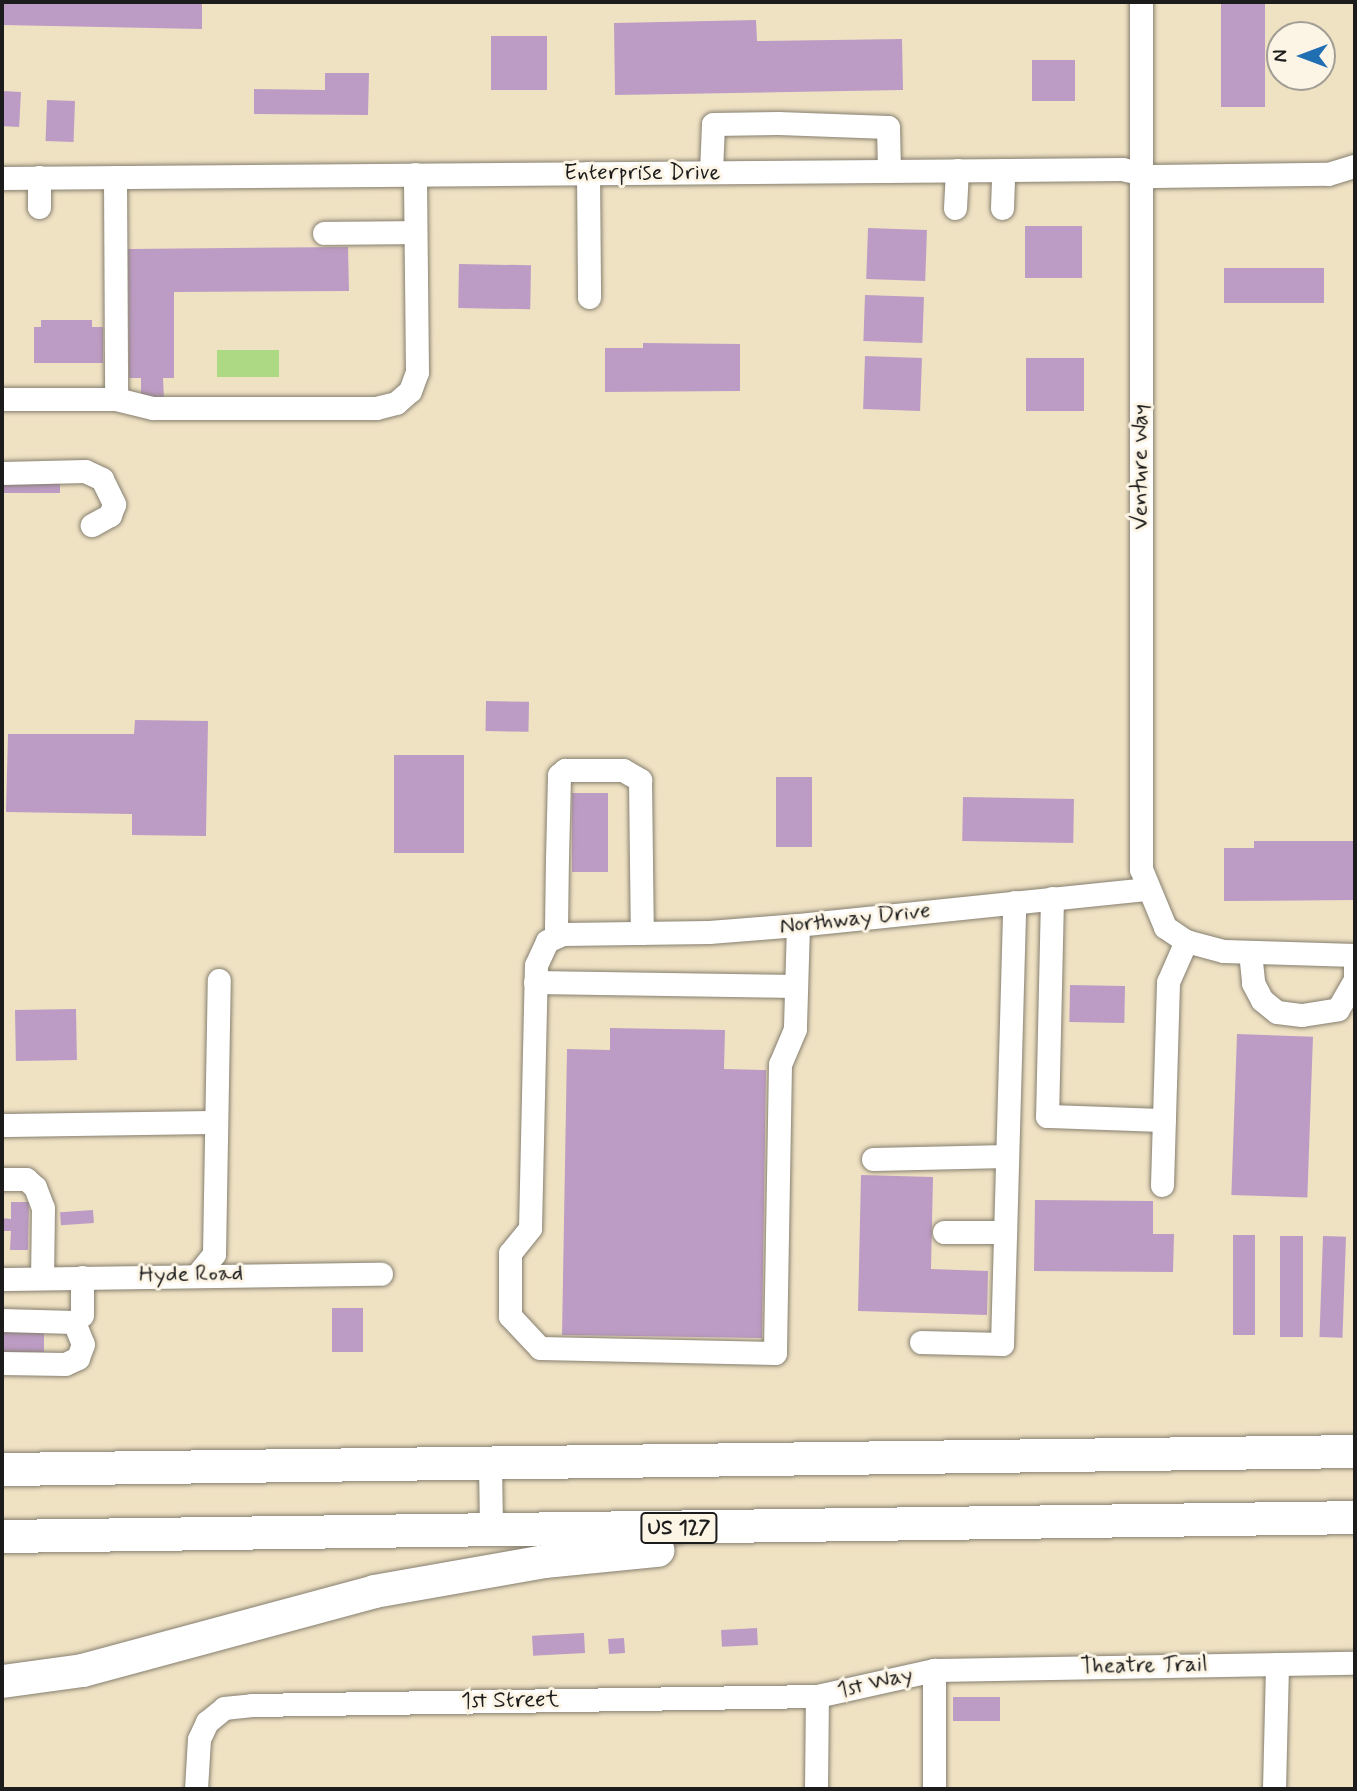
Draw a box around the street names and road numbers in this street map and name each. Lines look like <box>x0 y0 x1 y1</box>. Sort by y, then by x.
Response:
street label: Enterprise Drive <box>564 159 720 187</box>
street label: Venture Way <box>1127 401 1155 533</box>
street label: Northway Drive <box>779 897 931 941</box>
street label: Hyde Road <box>140 1260 242 1290</box>
road number: US 127 <box>639 1510 719 1546</box>
street label: Theatre Trail <box>1082 1651 1206 1681</box>
street label: 1st Way <box>834 1661 916 1705</box>
street label: 1st Street <box>461 1686 559 1716</box>

